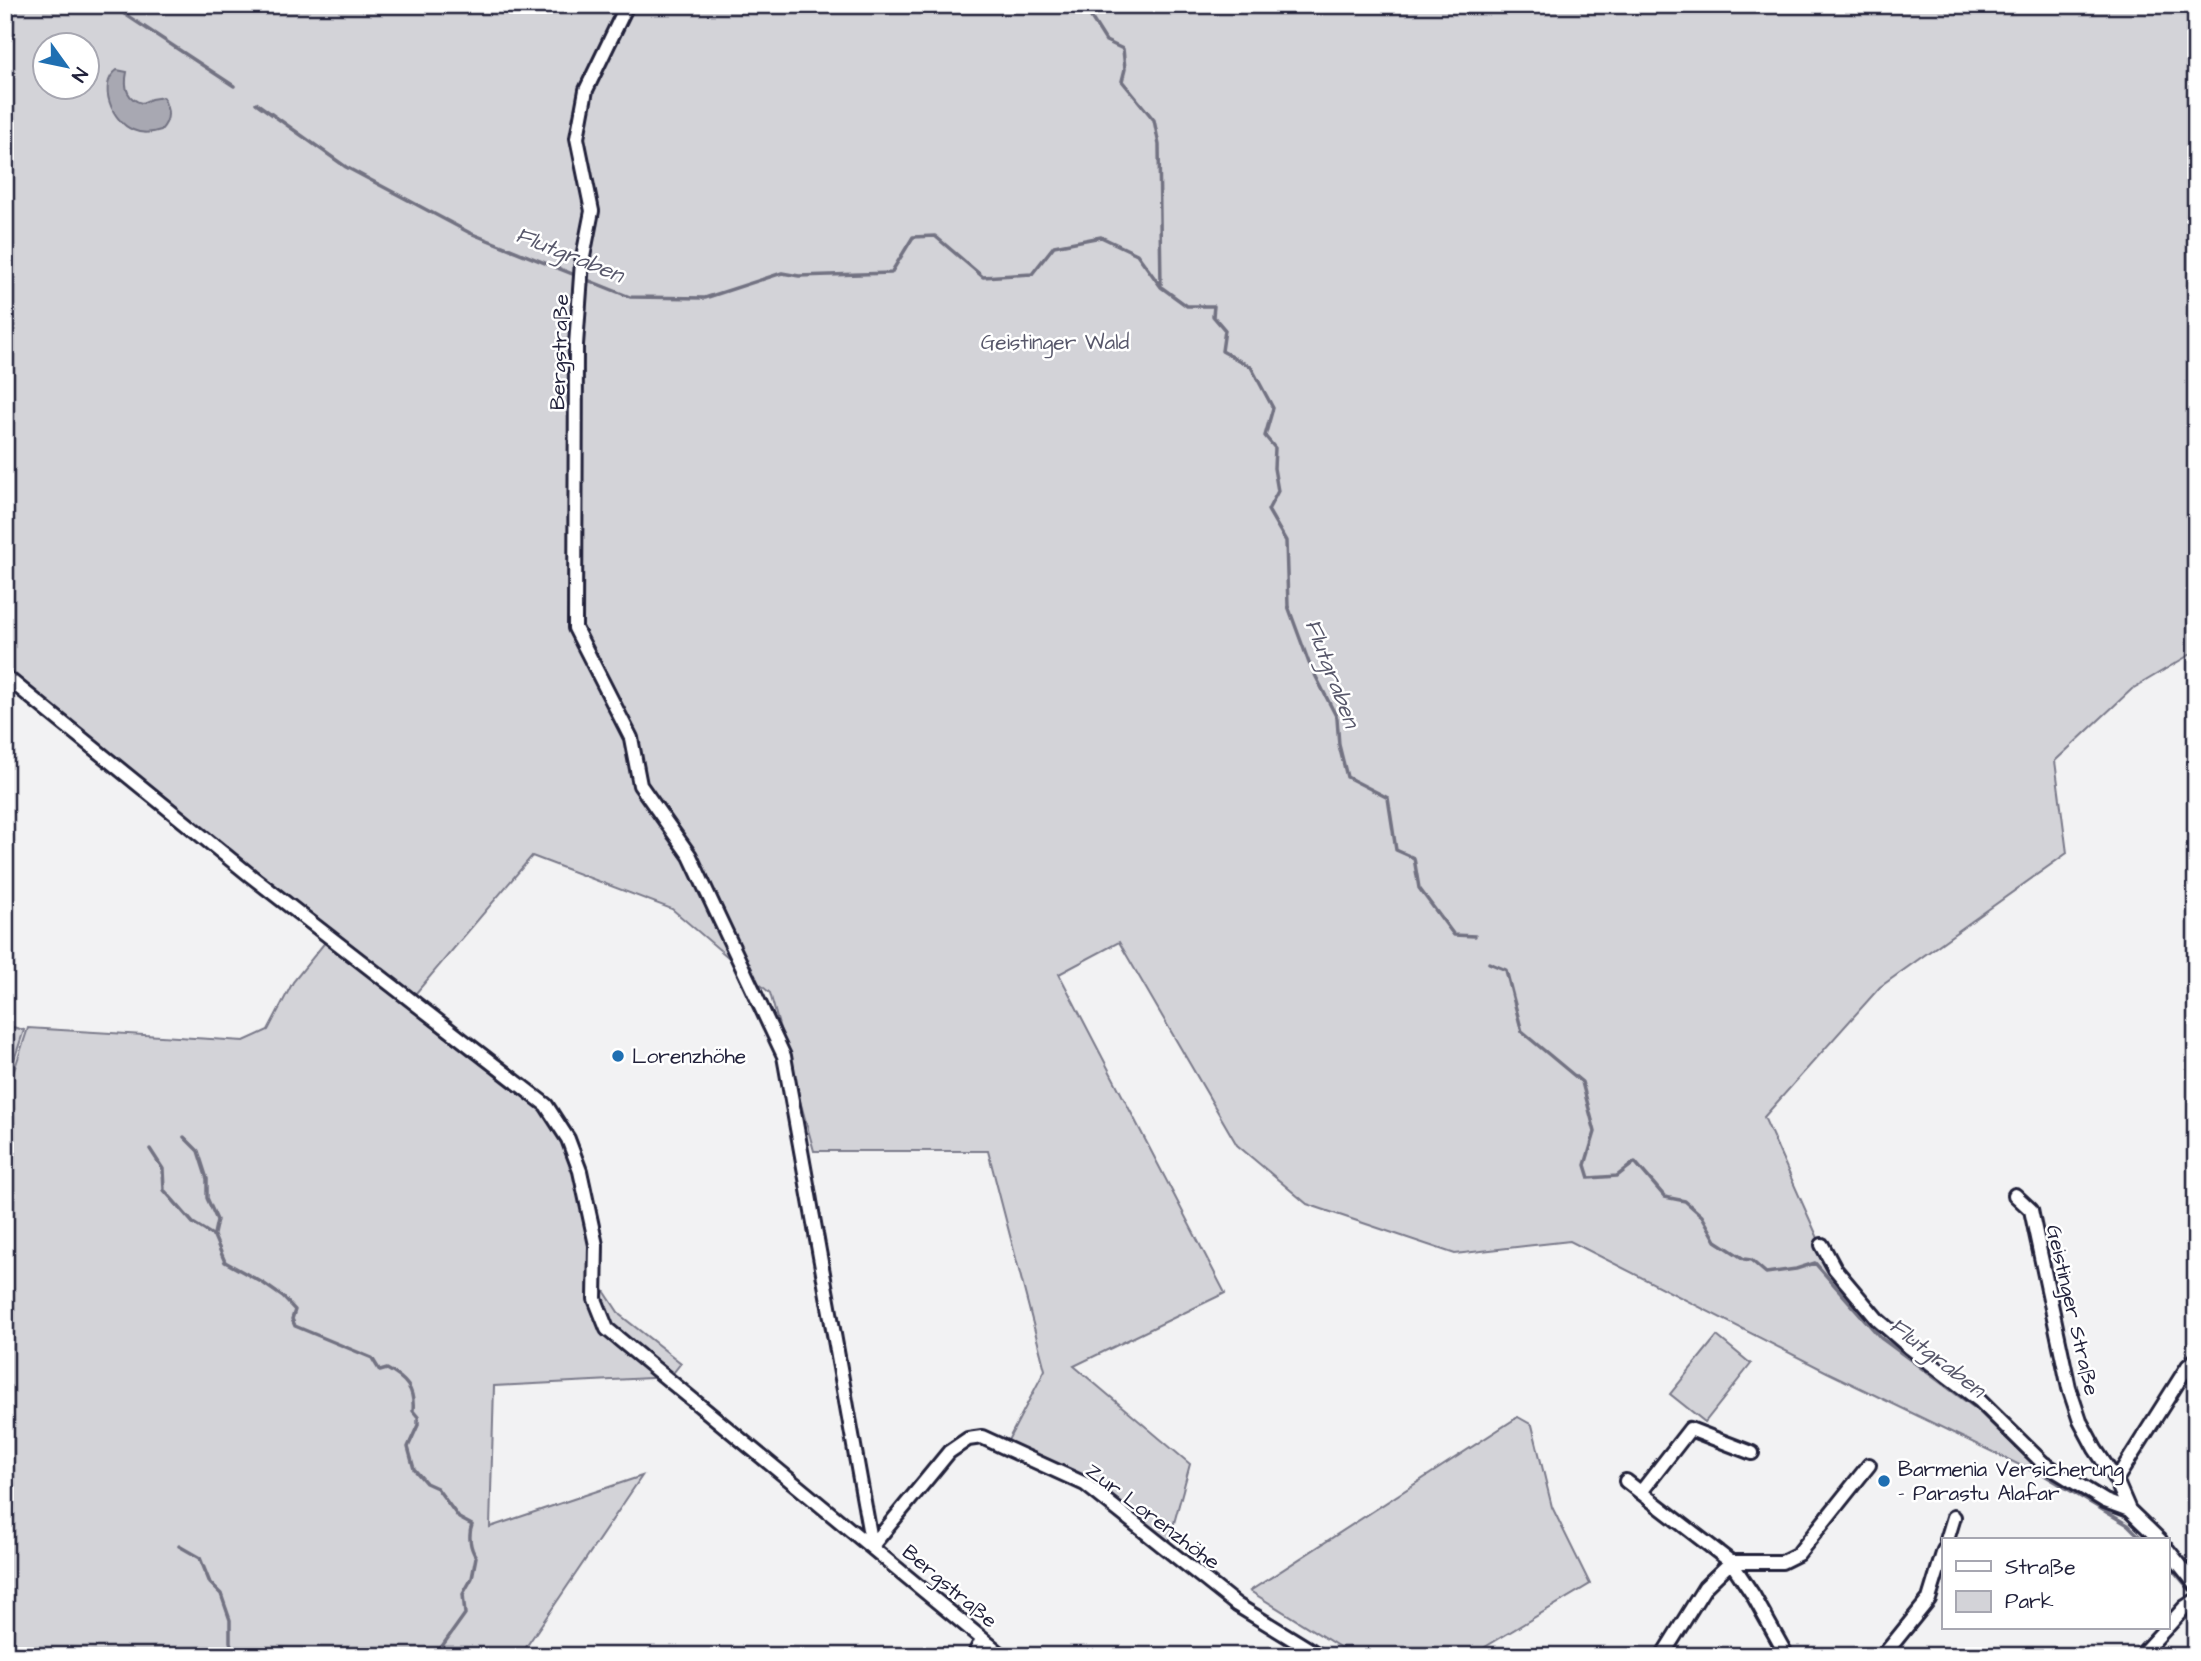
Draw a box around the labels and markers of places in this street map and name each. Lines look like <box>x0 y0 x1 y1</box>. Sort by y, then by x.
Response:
place label: Lorenzhöhe <box>632 1042 746 1071</box>
marker: Lorenzhöhe <box>610 1048 626 1064</box>
place label: Barmenia Versicherung - Parastu Alafar <box>1898 1455 2124 1508</box>
marker: Barmenia Versicherung - Parastu Alafar <box>1876 1473 1892 1489</box>

